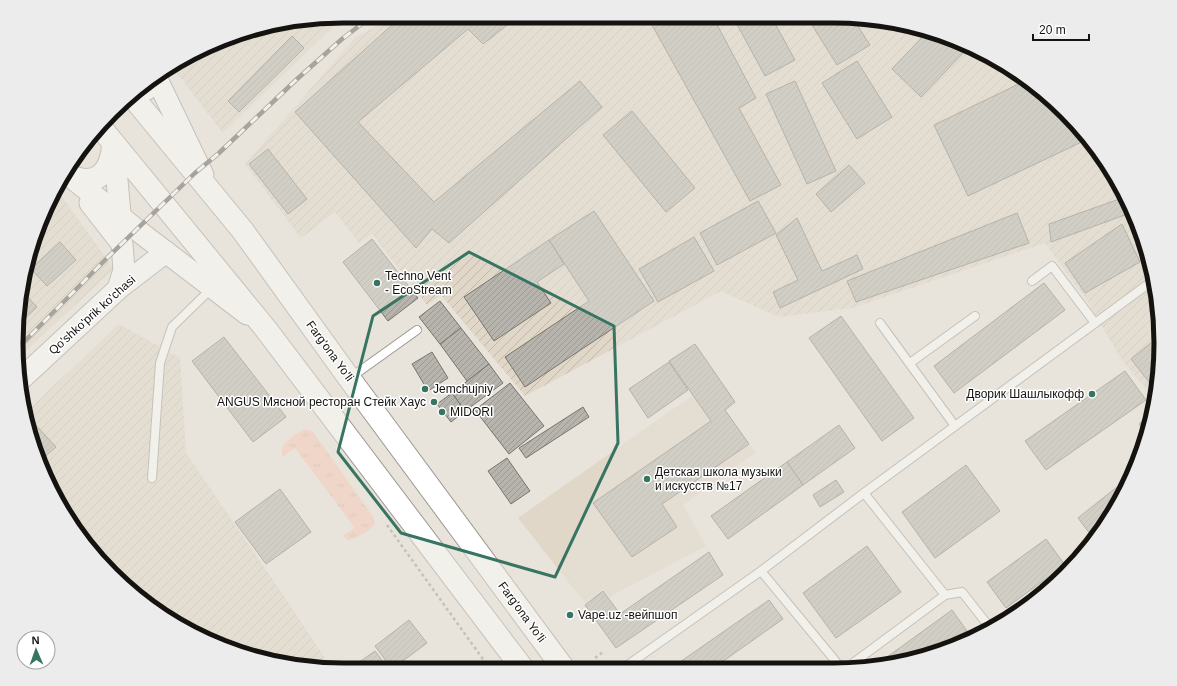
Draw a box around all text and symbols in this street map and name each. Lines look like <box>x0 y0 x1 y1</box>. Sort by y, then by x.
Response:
scale bar <box>1033 16 1089 42</box>
text: 20 m <box>1039 23 1066 37</box>
place label: Techno Vent - EcoStream <box>385 269 452 297</box>
street label: Qo'shko'prik ko'chasi <box>46 272 138 358</box>
marker: Techno Vent - EcoStream <box>372 278 382 288</box>
street label: Farg'ona Yo'li <box>303 318 357 384</box>
place label: Jemchujniy <box>433 382 493 396</box>
marker: Jemchujniy <box>420 384 430 394</box>
place label: Дворик Шашлыкофф <box>966 387 1084 401</box>
marker: Дворик Шашлыкофф <box>1087 389 1097 399</box>
place label: ANGUS Мясной ресторан Стейк Хаус <box>217 395 426 409</box>
marker: ANGUS Мясной ресторан Стейк Хаус <box>429 397 439 407</box>
place label: MIDORI <box>450 405 493 419</box>
marker: MIDORI <box>437 407 447 417</box>
place label: Детская школа музыки и искусств №17 <box>655 465 782 493</box>
marker: Детская школа музыки и искусств №17 <box>642 474 652 484</box>
street label: Farg'ona Yo'li <box>495 579 549 645</box>
place label: Vape.uz -вейпшоп <box>578 608 677 622</box>
marker: Vape.uz -вейпшоп <box>565 610 575 620</box>
north arrow <box>16 630 56 670</box>
text: N <box>31 634 40 646</box>

